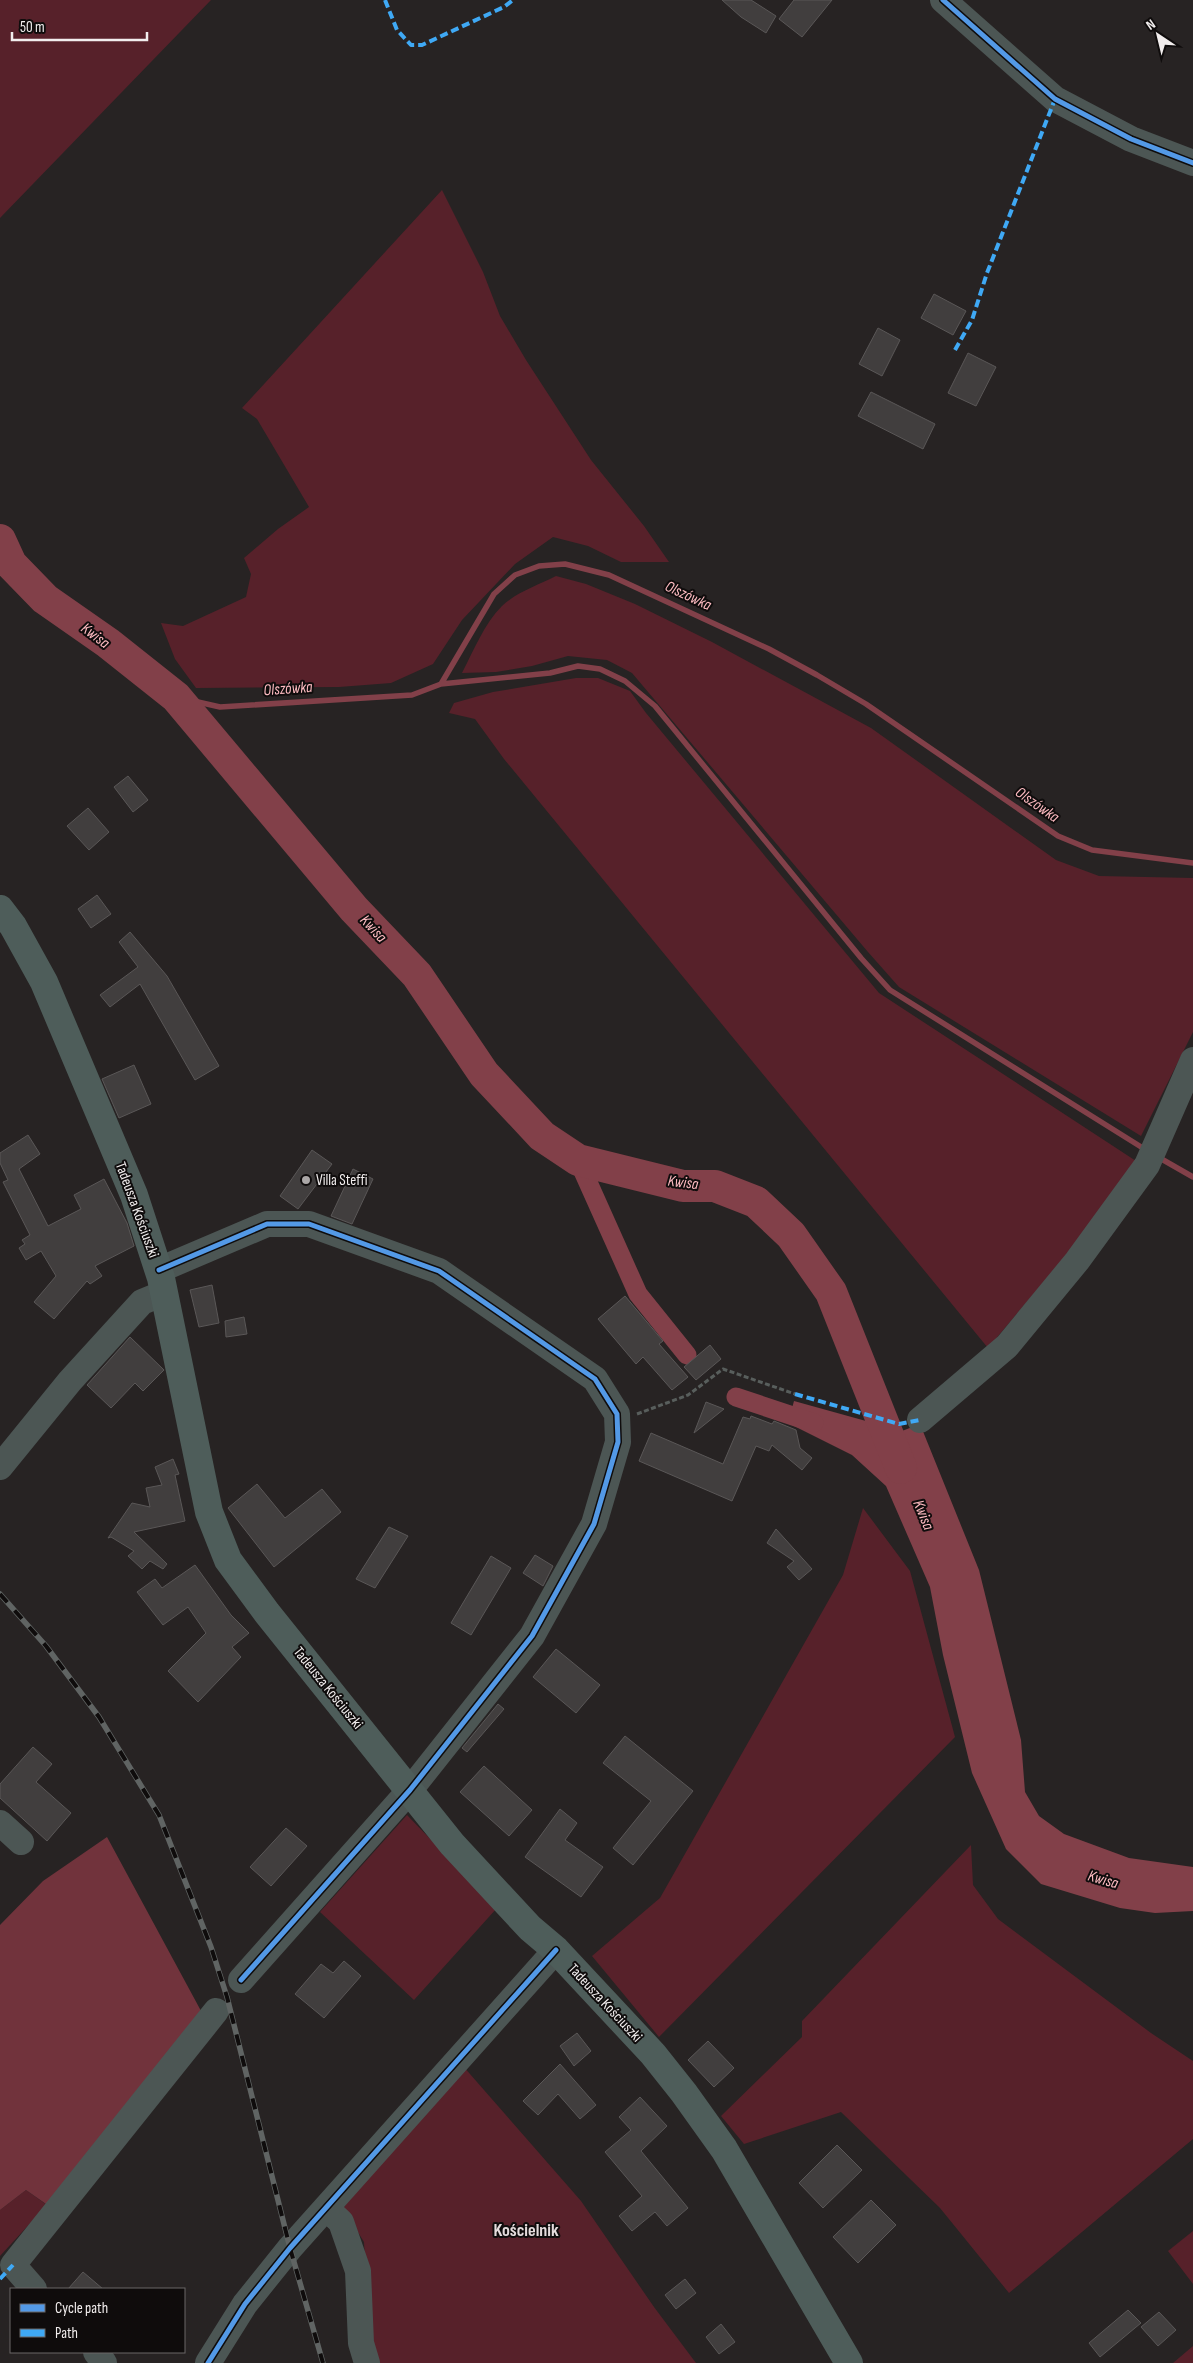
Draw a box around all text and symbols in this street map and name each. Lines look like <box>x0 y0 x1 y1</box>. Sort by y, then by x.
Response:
scale bar <box>12 10 148 42</box>
north arrow <box>1133 10 1183 60</box>
text: N <box>1143 16 1159 34</box>
text: 50 m <box>20 18 45 37</box>
water label: Olszówka <box>662 577 715 615</box>
water label: Kwisa <box>77 619 113 653</box>
water label: Olszówka <box>263 678 314 700</box>
water label: Olszówka <box>1011 783 1063 827</box>
water label: Kwisa <box>356 911 391 947</box>
street label: Tadeusza Kościuszki <box>111 1160 163 1261</box>
place label: Villa Steffi <box>316 1171 368 1190</box>
water label: Kwisa <box>667 1172 700 1194</box>
marker: Villa Steffi <box>300 1174 312 1186</box>
water label: Kwisa <box>908 1497 938 1533</box>
street label: Tadeusza Kościuszki <box>289 1643 367 1733</box>
water label: Kwisa <box>1086 1867 1121 1894</box>
street label: Tadeusza Kościuszki <box>564 1960 646 2046</box>
district label: Kościelnik <box>493 2220 559 2241</box>
legend <box>10 2288 185 2353</box>
text: Cycle path <box>55 2299 108 2318</box>
text: Path <box>55 2324 78 2343</box>

